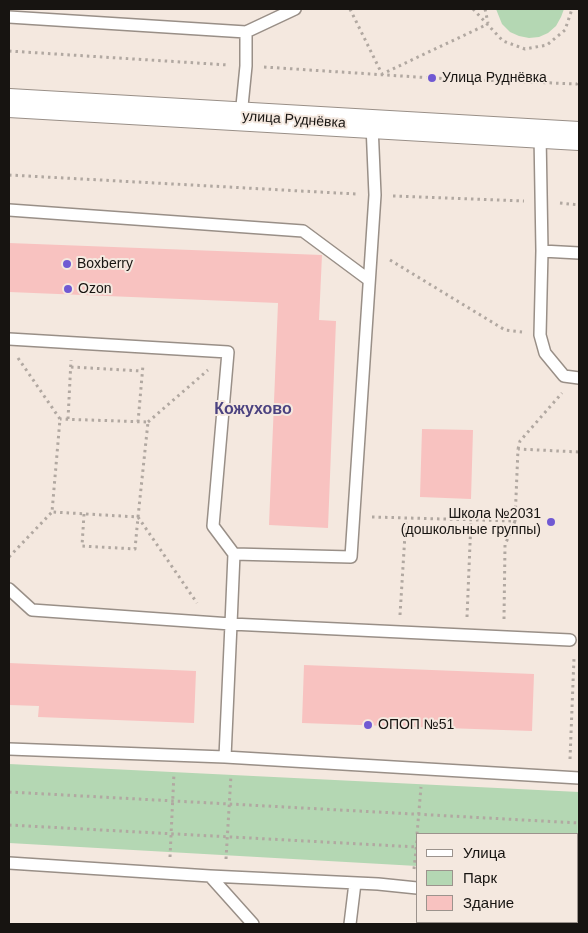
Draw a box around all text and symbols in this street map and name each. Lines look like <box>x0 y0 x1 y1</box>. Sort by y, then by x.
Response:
place label: Улица Руднёвка <box>442 70 547 86</box>
marker: Улица Руднёвка <box>426 72 438 84</box>
street label: улица Руднёвка <box>242 108 346 132</box>
place label: Boxberry <box>77 256 133 272</box>
marker: Boxberry <box>61 258 73 270</box>
place label: Ozon <box>78 281 111 297</box>
marker: Ozon <box>62 283 74 295</box>
district label: Кожухово <box>214 400 292 420</box>
place label: Школа №2031 (дошкольные группы) <box>401 506 541 538</box>
marker: Школа №2031 (дошкольные группы) <box>545 516 557 528</box>
place label: ОПОП №51 <box>378 717 454 733</box>
marker: ОПОП №51 <box>362 719 374 731</box>
legend <box>416 833 578 923</box>
text: Улица <box>463 844 506 861</box>
text: Парк <box>463 869 497 886</box>
text: Здание <box>463 894 514 911</box>

